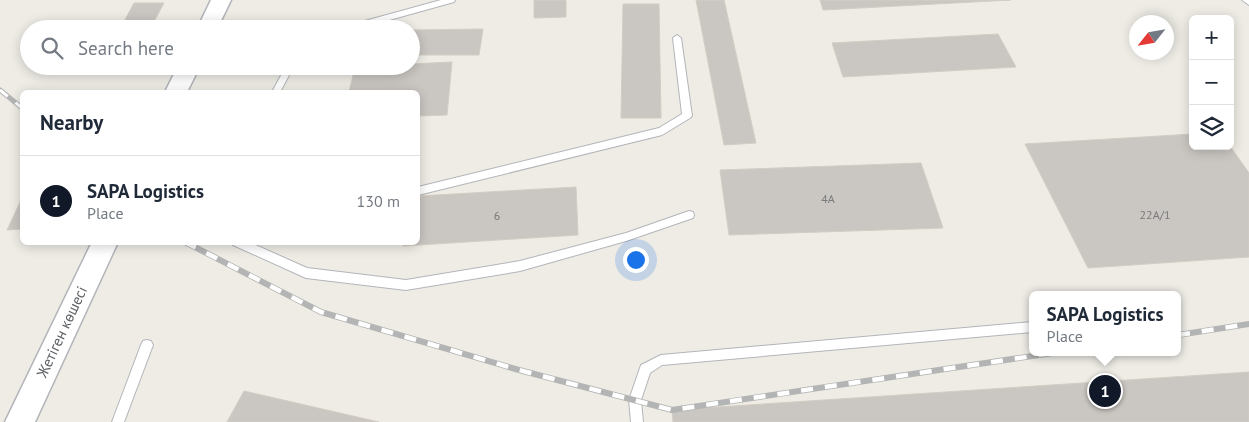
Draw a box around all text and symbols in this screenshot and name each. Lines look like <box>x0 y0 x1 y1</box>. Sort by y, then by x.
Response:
north arrow <box>1129 15 1174 60</box>
map controls <box>1189 15 1234 150</box>
button: + <box>1189 15 1234 60</box>
search box <box>20 20 420 75</box>
icon: search <box>38 34 66 62</box>
text: Search here <box>78 36 174 60</box>
button: − <box>1189 60 1234 105</box>
button: layers <box>1189 105 1234 150</box>
text: Nearby <box>40 109 103 136</box>
text: SAPA Logistics <box>87 179 204 203</box>
text: 1 <box>51 191 61 211</box>
text: 130 m <box>357 191 400 211</box>
house number: 4А <box>821 191 835 206</box>
text: Place <box>87 203 124 223</box>
house number: 22А/1 <box>1140 207 1170 222</box>
house number: 6 <box>494 208 500 223</box>
your location <box>623 247 649 273</box>
street label: Жетіген көшесі <box>32 283 91 381</box>
popup <box>1029 291 1181 356</box>
text: SAPA Logistics <box>1046 302 1164 326</box>
text: Place <box>1046 326 1083 346</box>
pin: 1 <box>1089 372 1121 410</box>

